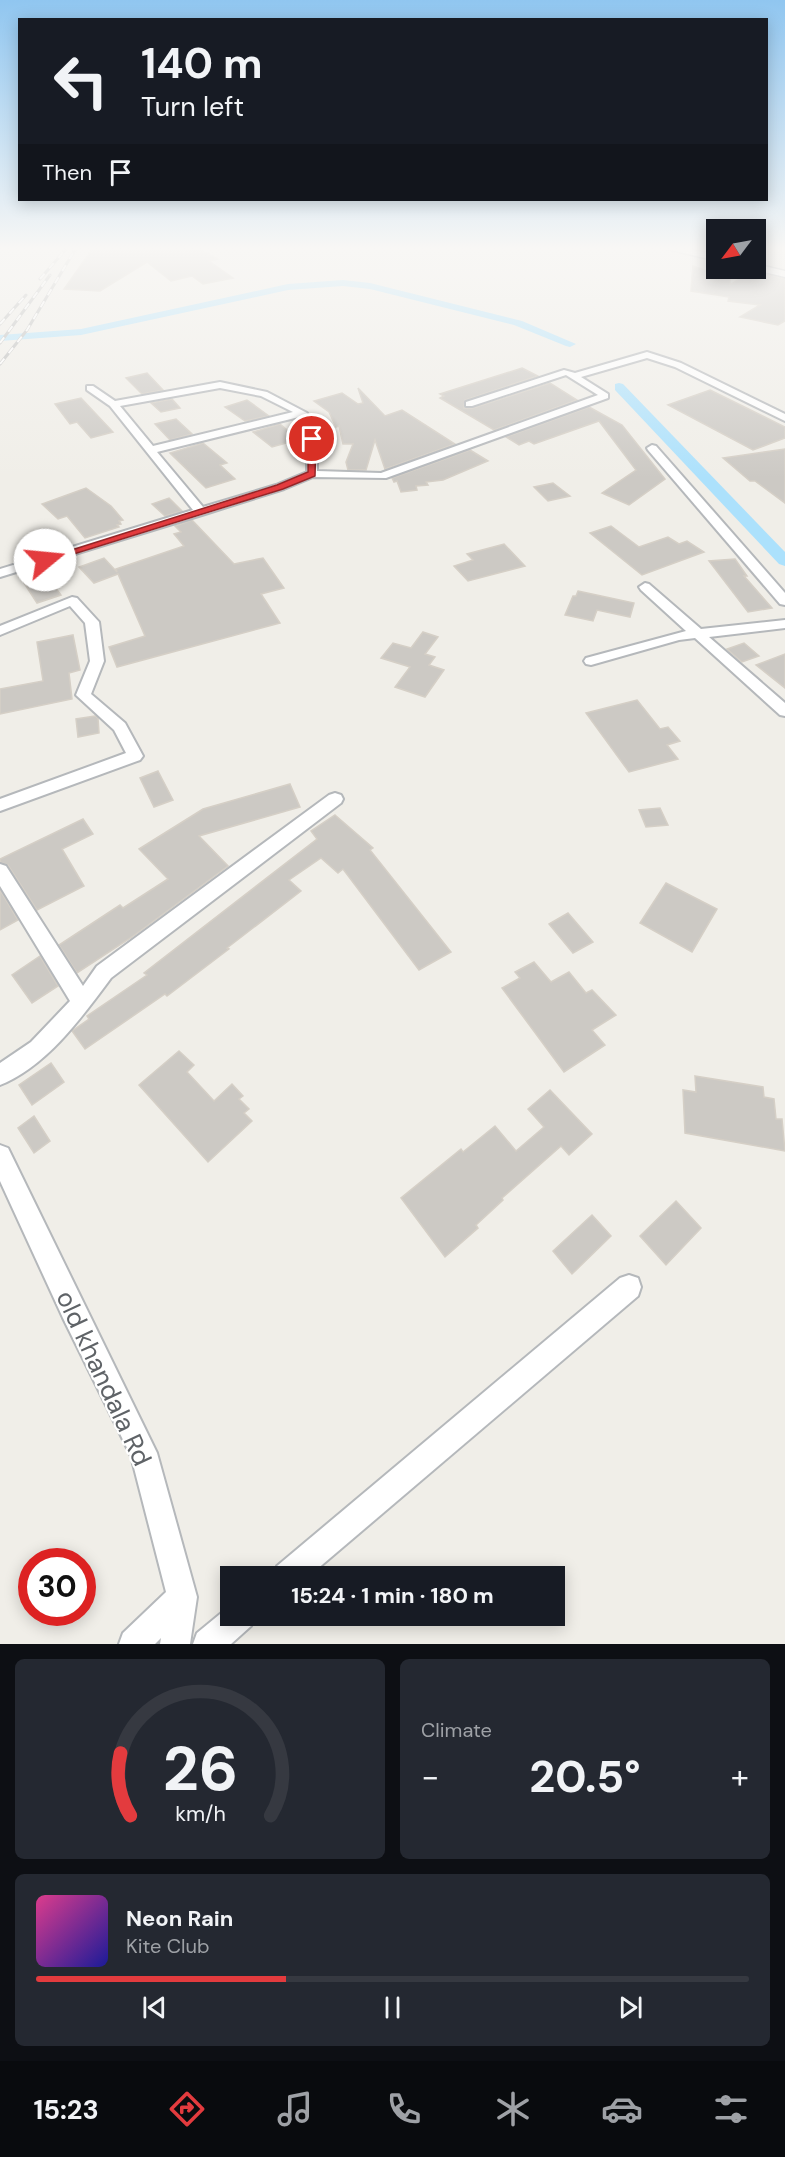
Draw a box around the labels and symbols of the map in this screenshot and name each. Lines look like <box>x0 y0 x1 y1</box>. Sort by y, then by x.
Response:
north arrow <box>706 219 766 279</box>
pin <box>286 413 337 464</box>
position arrow <box>13 528 77 592</box>
street label: old khandala Rd <box>48 1285 160 1471</box>
speed limit sign: 30 <box>18 1548 96 1626</box>

